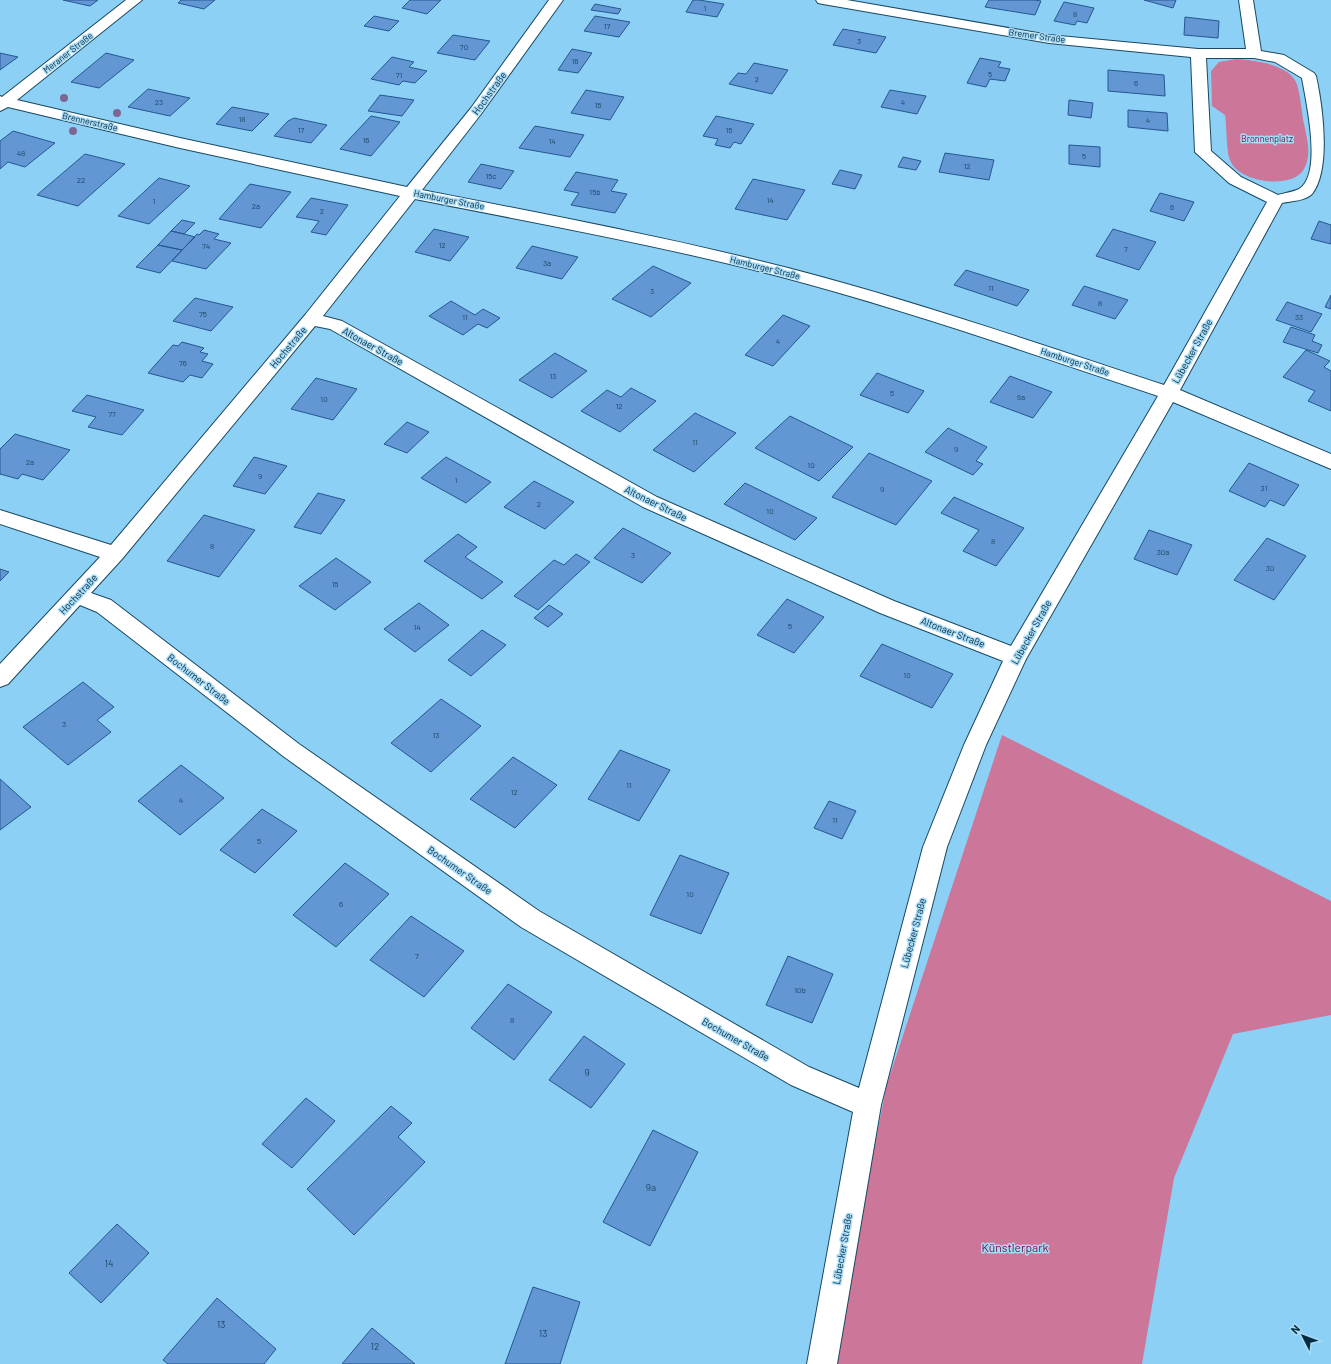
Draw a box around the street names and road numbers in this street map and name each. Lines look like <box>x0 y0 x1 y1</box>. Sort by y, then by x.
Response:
street label: Bremer Straße <box>1008 26 1066 45</box>
street label: Meraner Straße <box>41 30 95 75</box>
street label: Hochstraße <box>469 69 509 117</box>
street label: Brennerstraße <box>61 110 119 133</box>
street label: Hamburger Straße <box>413 187 486 212</box>
street label: Hamburger Straße <box>729 254 801 282</box>
street label: Lübecker Straße <box>1169 317 1215 385</box>
street label: Hochstraße <box>267 324 309 370</box>
street label: Altonaer Straße <box>340 324 406 368</box>
street label: Hamburger Straße <box>1039 345 1111 378</box>
street label: Altonaer Straße <box>623 483 689 523</box>
street label: Hochstraße <box>56 571 100 617</box>
street label: Lübecker Straße <box>1008 598 1054 666</box>
street label: Altonaer Straße <box>919 614 987 650</box>
street label: Bochumer Straße <box>165 651 233 707</box>
street label: Bochumer Straße <box>425 843 495 897</box>
street label: Lübecker Straße <box>898 897 928 969</box>
street label: Bochumer Straße <box>700 1015 772 1063</box>
street label: Lübecker Straße <box>830 1213 854 1285</box>

